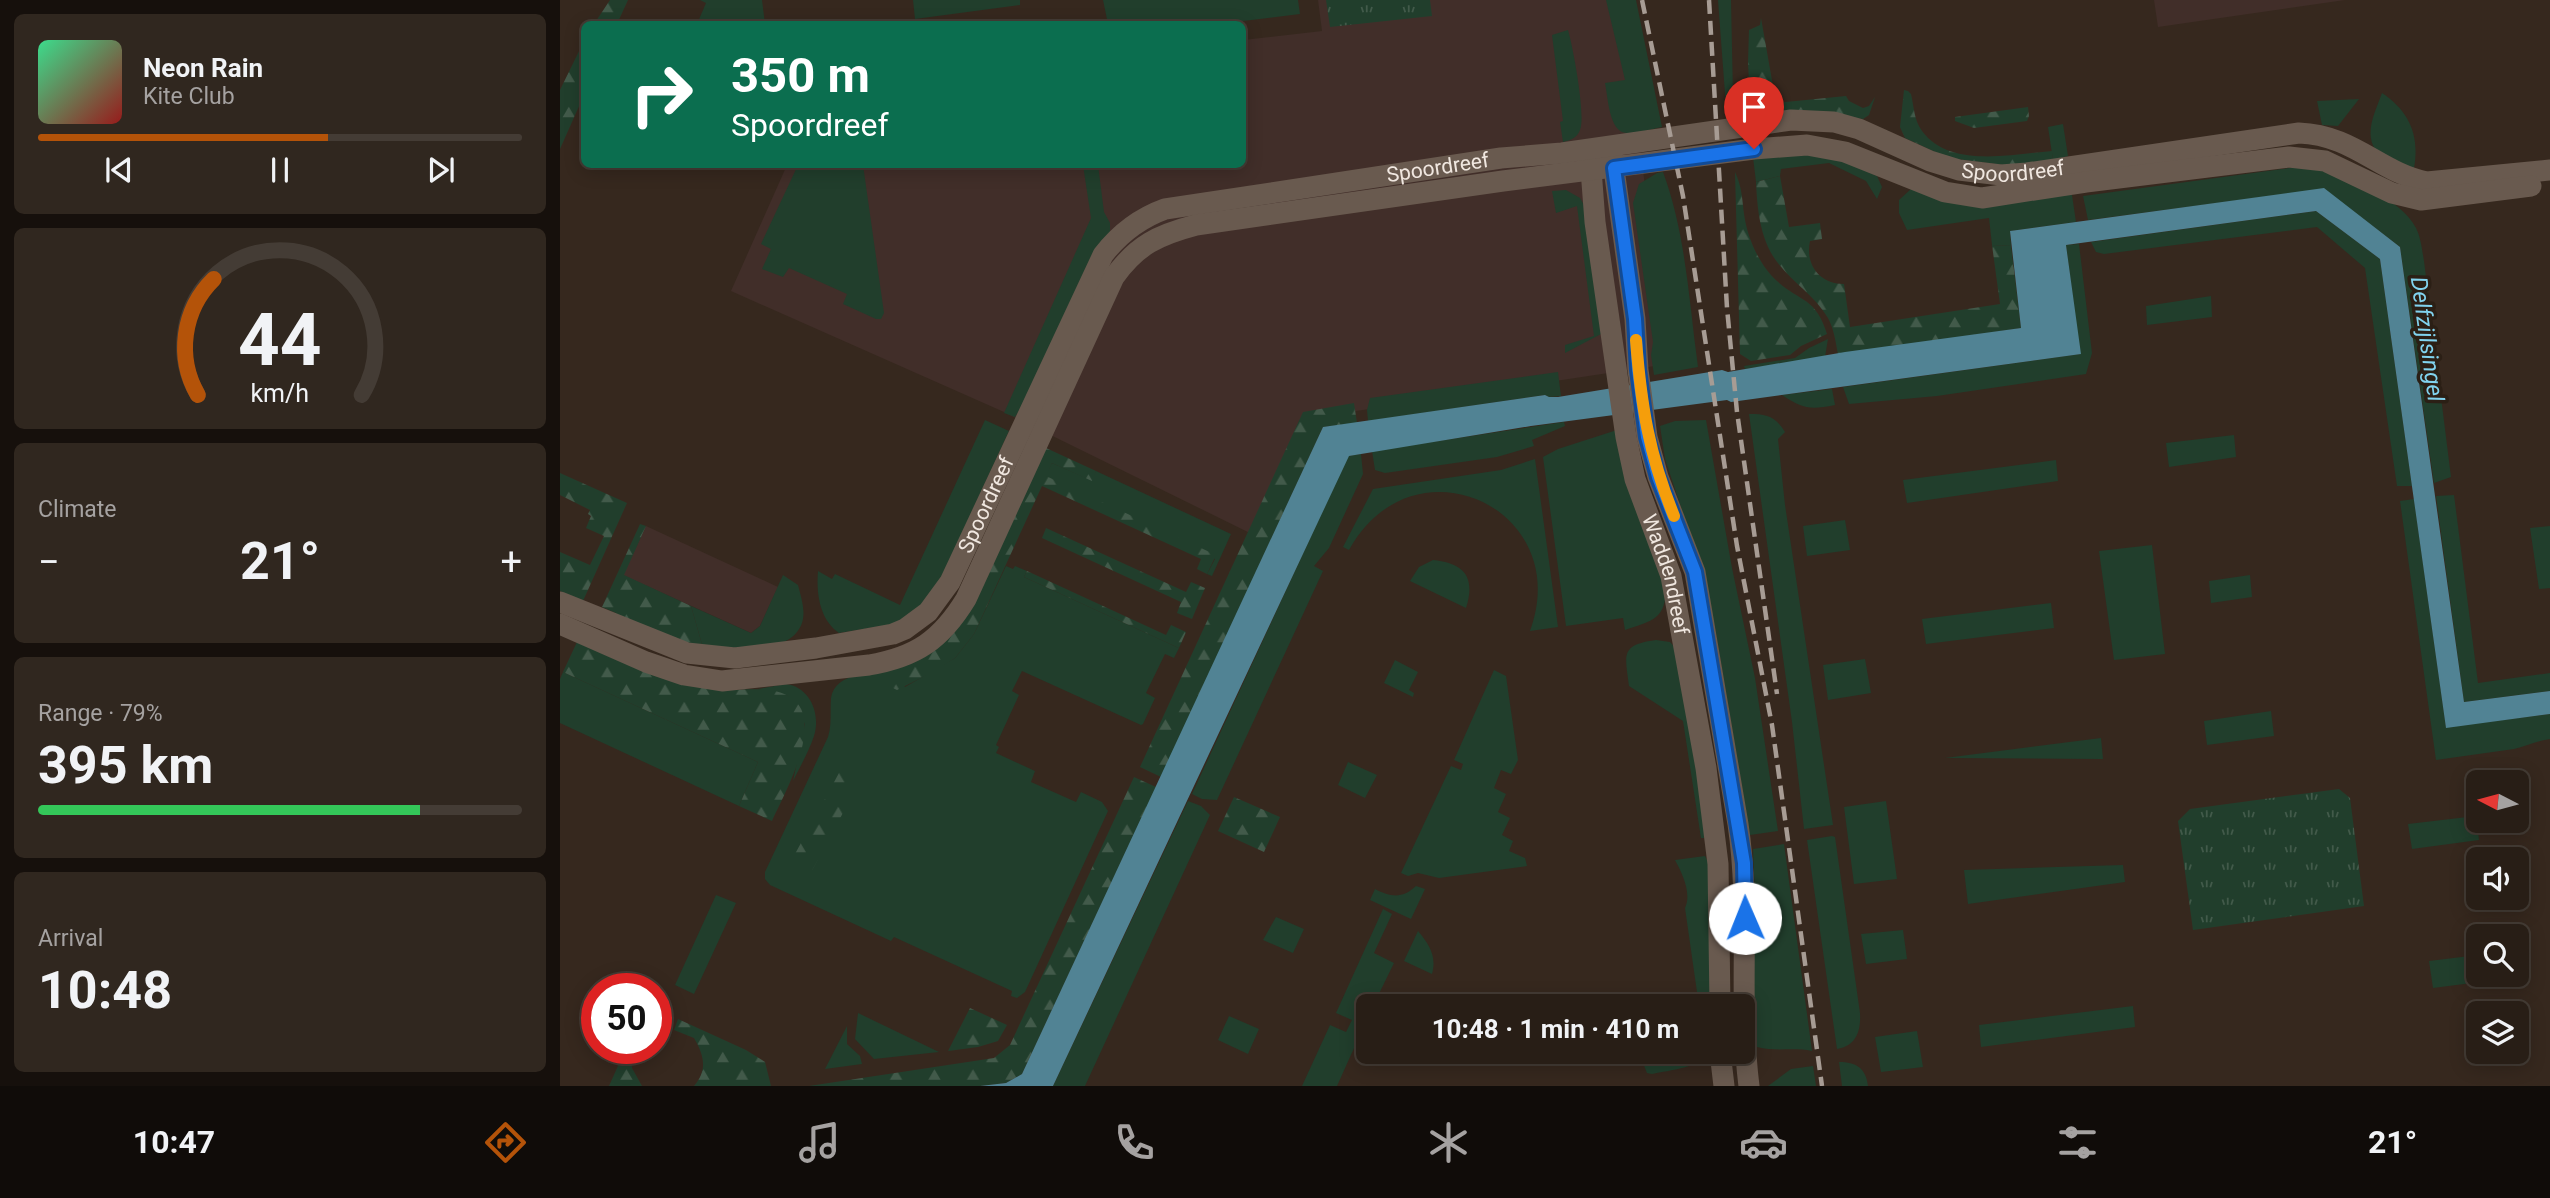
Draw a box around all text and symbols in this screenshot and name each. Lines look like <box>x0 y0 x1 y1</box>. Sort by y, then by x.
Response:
text: 350 m <box>731 47 870 104</box>
icon: right <box>616 49 707 140</box>
text: Neon Rain <box>143 53 263 83</box>
pin <box>1724 77 1784 149</box>
text: Kite Club <box>143 83 235 110</box>
icon: arrive <box>1735 88 1773 126</box>
text: Spoordreef <box>731 106 889 144</box>
street label: Spoordreef <box>1385 148 1491 187</box>
icon: previous <box>100 151 138 189</box>
icon: pause <box>261 151 299 189</box>
icon: next <box>422 151 460 189</box>
street label: Spoordreef <box>1960 156 2067 187</box>
water label: Delfzijlsingel <box>2405 275 2449 404</box>
text: 44 <box>238 297 322 383</box>
text: km/h <box>251 378 309 407</box>
street label: Spoordreef <box>953 452 1019 557</box>
text: Climate <box>38 496 117 523</box>
street label: Waddendreef <box>1637 511 1694 637</box>
text: 21° <box>240 531 320 592</box>
text: − <box>38 540 60 584</box>
text: + <box>500 540 522 584</box>
text: Range · 79% <box>38 700 163 727</box>
text: 395 km <box>38 735 213 796</box>
north arrow <box>2466 770 2529 833</box>
map controls <box>2466 770 2529 1064</box>
button: sound <box>2466 847 2529 910</box>
position arrow <box>1708 881 1782 955</box>
button: search <box>2466 924 2529 987</box>
text: Arrival <box>38 925 103 952</box>
text: 10:48 <box>38 960 172 1021</box>
speed limit sign: 50 <box>581 973 672 1064</box>
button: layers <box>2466 1001 2529 1064</box>
text: 10:48 · 1 min · 410 m <box>1432 1014 1679 1044</box>
icon: directions <box>481 1118 530 1167</box>
icon: music <box>795 1118 844 1167</box>
icon: phone <box>1110 1118 1159 1167</box>
icon: climate <box>1424 1118 1473 1167</box>
icon: car <box>1739 1118 1788 1167</box>
icon: filters <box>2053 1118 2102 1167</box>
text: 10:47 <box>133 1123 215 1161</box>
text: 21° <box>2368 1123 2417 1161</box>

